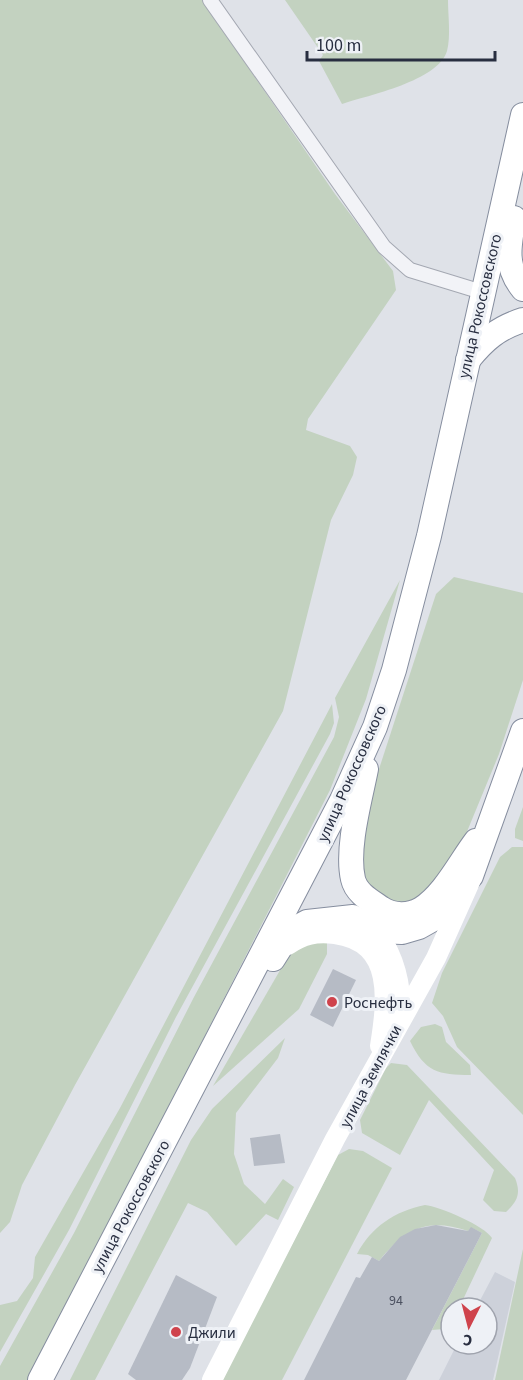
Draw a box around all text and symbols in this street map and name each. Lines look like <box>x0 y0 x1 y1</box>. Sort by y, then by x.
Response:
scale bar <box>307 24 494 62</box>
text: 100 m <box>316 33 361 58</box>
street label: улица Рокоссовского <box>453 232 507 381</box>
street label: улица Рокоссовского <box>312 701 392 845</box>
place label: Роснефть <box>344 992 412 1014</box>
marker: Роснефть <box>325 995 339 1009</box>
street label: улица Землячки <box>334 1021 407 1132</box>
street label: улица Рокоссовского <box>86 1136 175 1277</box>
house number: 94 <box>389 1291 403 1311</box>
north arrow <box>439 1296 499 1356</box>
place label: Джили <box>188 1322 236 1344</box>
marker: Джили <box>169 1325 183 1339</box>
text: С <box>462 1328 473 1351</box>

